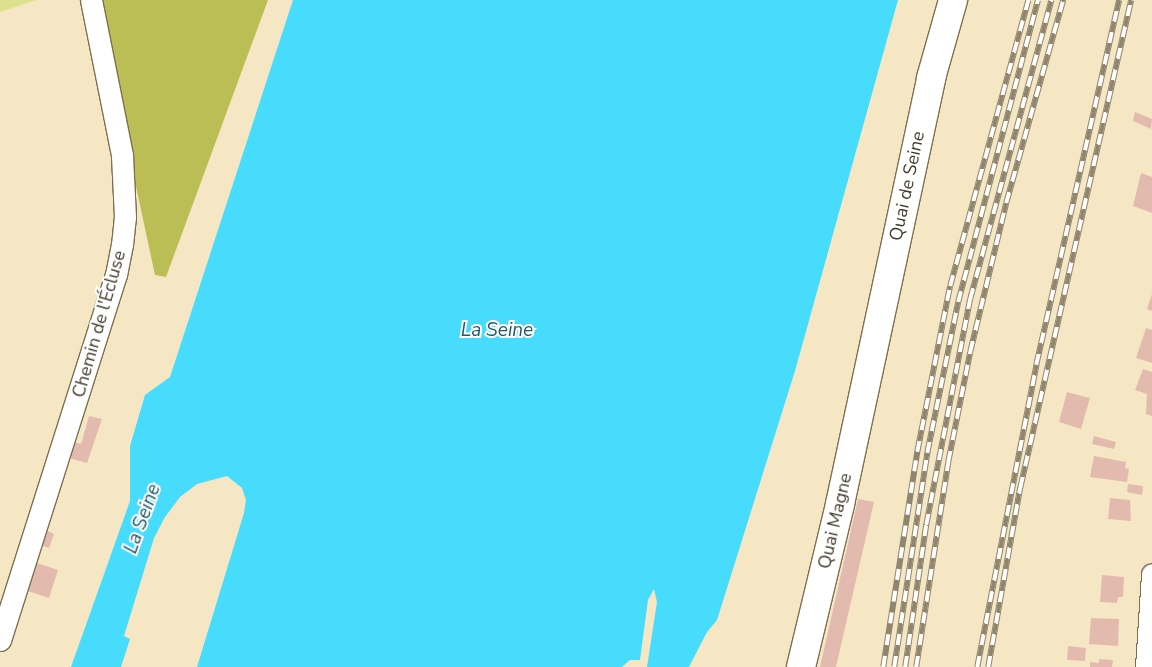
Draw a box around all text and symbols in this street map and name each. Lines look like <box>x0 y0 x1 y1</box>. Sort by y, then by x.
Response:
street label: Quai de Seine <box>885 129 929 243</box>
street label: Chemin de l'Écluse <box>68 248 130 400</box>
water label: La Seine <box>461 320 533 342</box>
street label: Quai Magne <box>814 471 856 571</box>
water label: La Seine <box>120 481 166 557</box>

